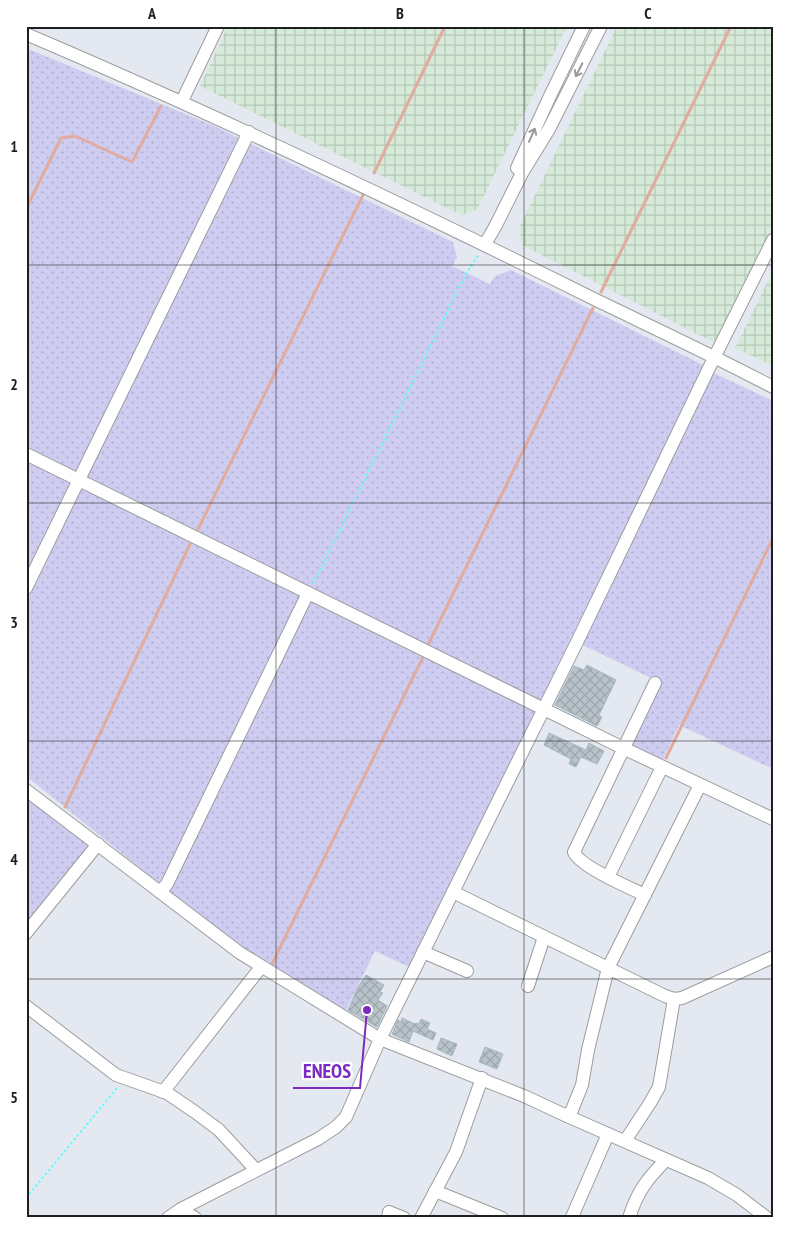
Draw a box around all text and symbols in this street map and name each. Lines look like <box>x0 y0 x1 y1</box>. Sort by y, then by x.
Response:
text: A <box>147 3 157 23</box>
text: B <box>396 3 404 23</box>
text: C <box>644 3 652 23</box>
one-way arrow <box>574 62 583 77</box>
one-way arrow <box>528 128 538 143</box>
text: 1 <box>10 136 18 156</box>
text: 2 <box>10 374 18 394</box>
text: 3 <box>10 612 18 632</box>
text: 4 <box>10 849 18 869</box>
callout: ENEOS <box>293 1053 360 1088</box>
text: ENEOS <box>303 1058 351 1084</box>
text: 5 <box>10 1087 18 1107</box>

